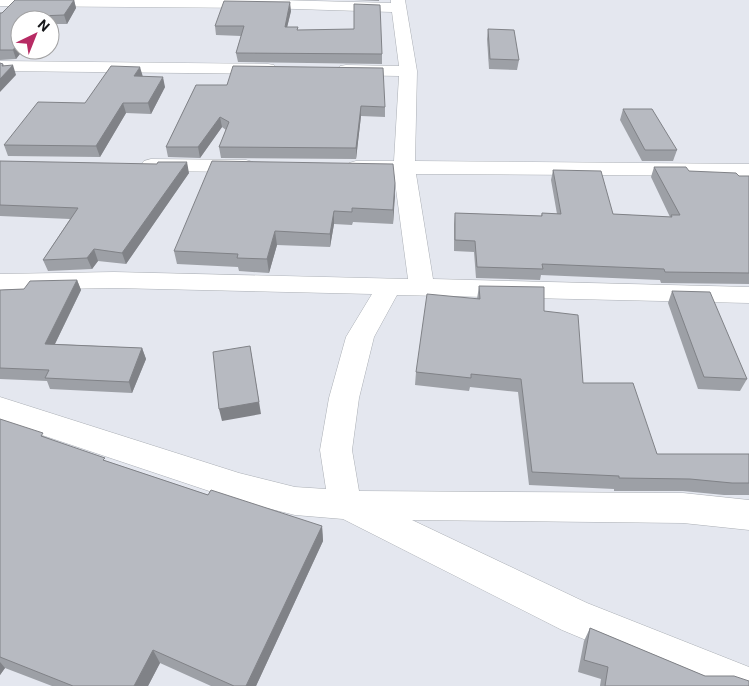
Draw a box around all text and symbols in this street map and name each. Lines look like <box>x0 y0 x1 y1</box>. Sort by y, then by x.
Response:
north arrow <box>10 10 60 60</box>
text: N <box>35 16 53 35</box>

